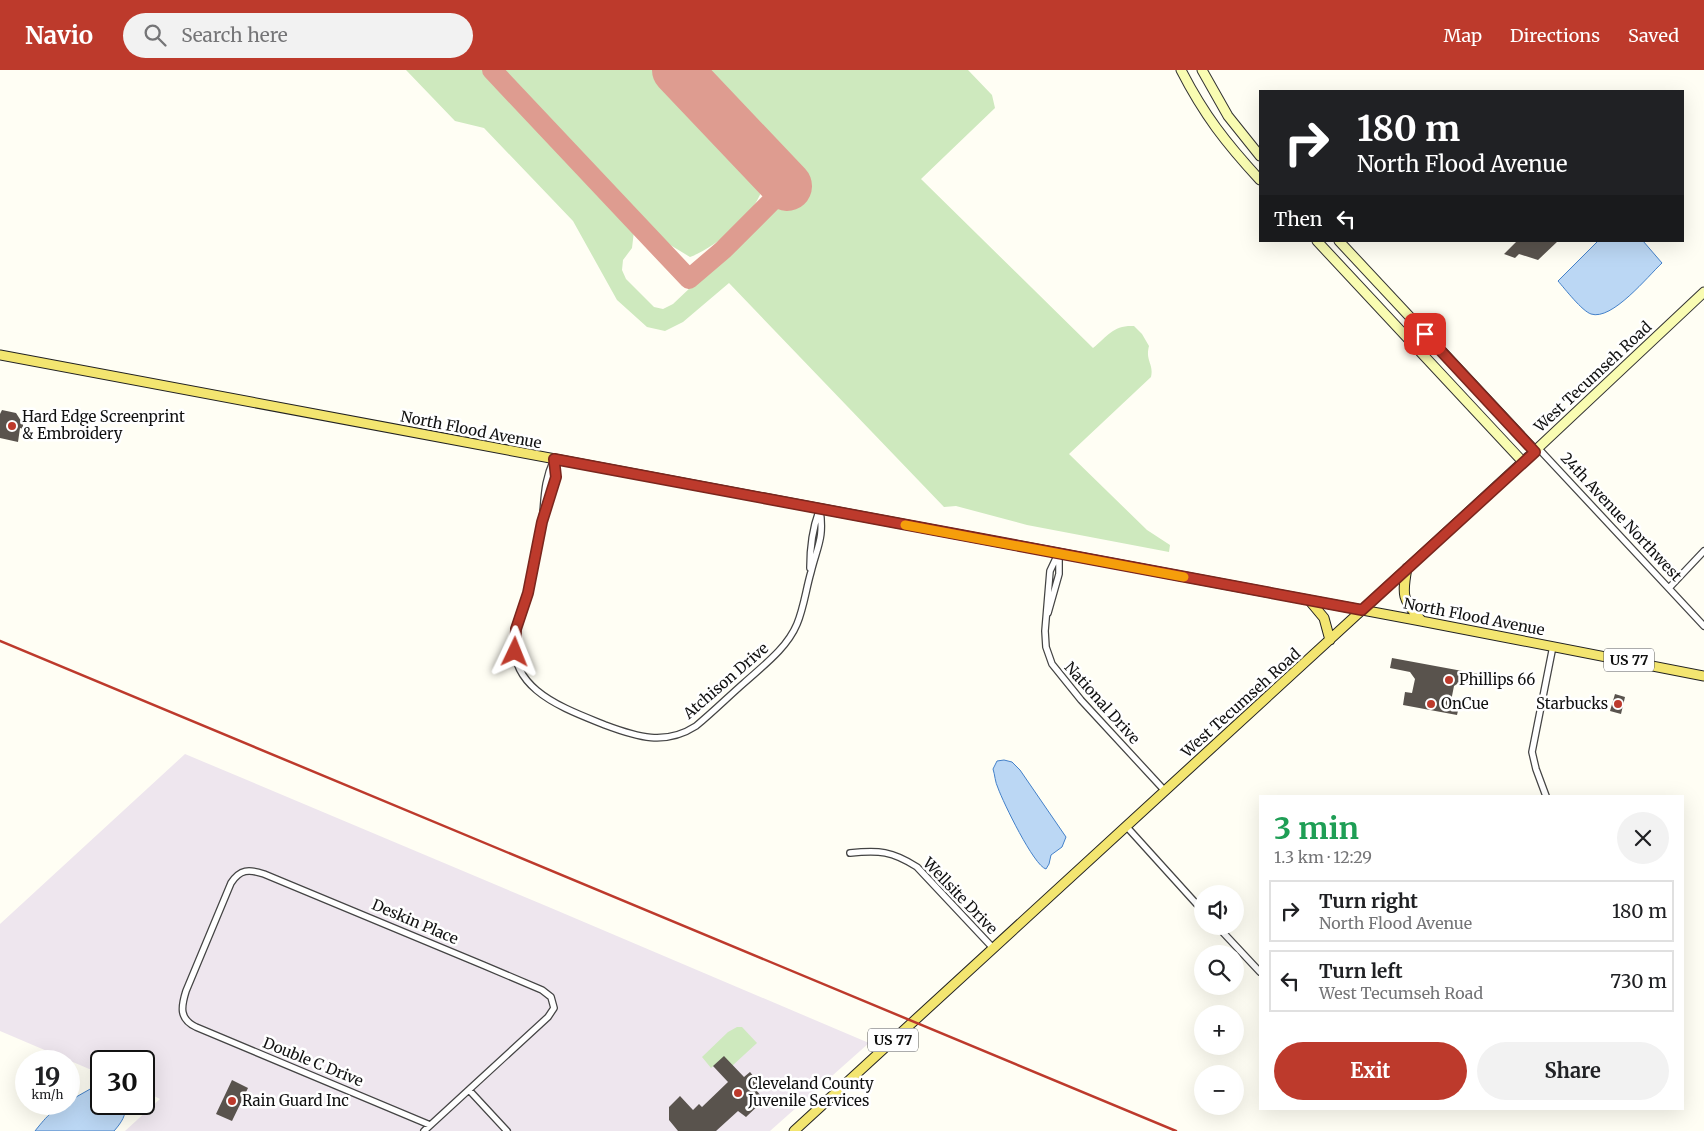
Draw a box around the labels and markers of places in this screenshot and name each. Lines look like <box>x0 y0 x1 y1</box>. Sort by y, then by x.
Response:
pin <box>1404 313 1446 355</box>
place label: Hard Edge Screenprint & Embroidery <box>22 407 185 443</box>
marker: Hard Edge Screenprint & Embroidery <box>6 420 18 432</box>
place label: Phillips 66 <box>1459 670 1535 689</box>
marker: Phillips 66 <box>1443 674 1455 686</box>
place label: OnCue <box>1441 694 1489 713</box>
place label: Starbucks <box>1536 694 1608 713</box>
marker: OnCue <box>1425 698 1437 710</box>
marker: Starbucks <box>1612 698 1624 710</box>
place label: Cleveland County Juvenile Services <box>747 1074 874 1110</box>
marker: Cleveland County Juvenile Services <box>732 1087 744 1099</box>
place label: Rain Guard Inc <box>242 1091 349 1110</box>
marker: Rain Guard Inc <box>226 1095 238 1107</box>

